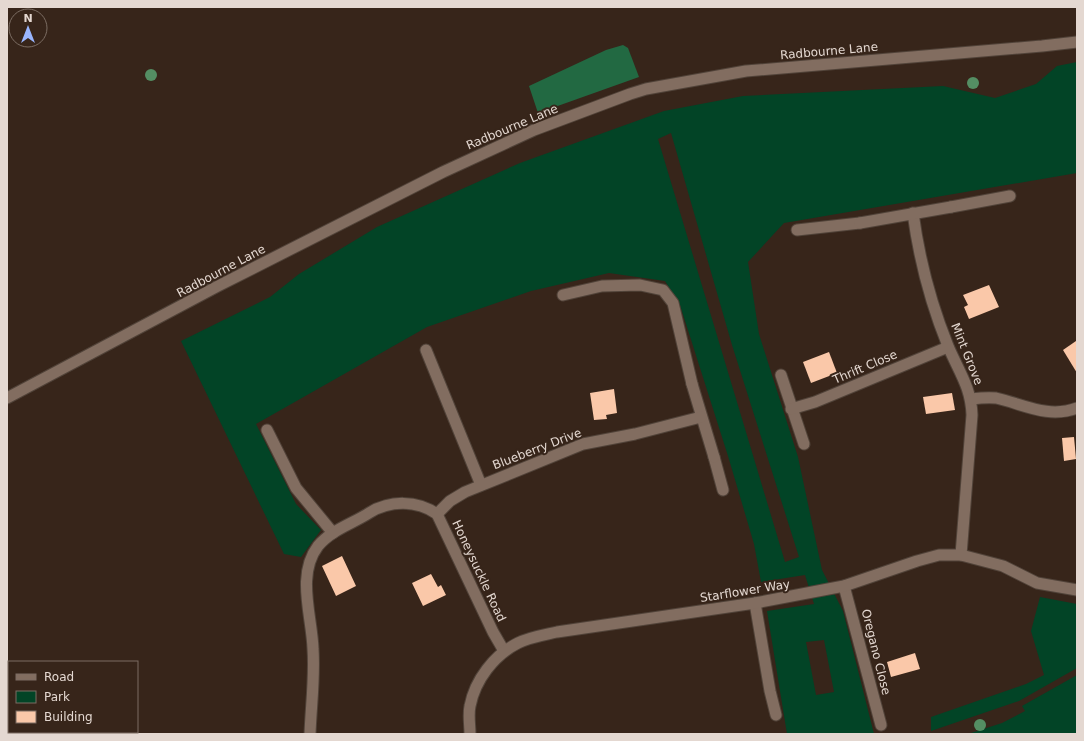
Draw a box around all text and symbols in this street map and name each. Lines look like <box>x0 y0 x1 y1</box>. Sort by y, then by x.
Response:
north arrow <box>8 8 48 48</box>
text: N <box>23 12 33 25</box>
street label: Radbourne Lane <box>779 40 879 62</box>
street label: Radbourne Lane <box>464 101 560 153</box>
street label: Radbourne Lane <box>174 242 268 300</box>
street label: Mint Grove <box>948 321 986 387</box>
street label: Thrift Close <box>830 347 899 387</box>
street label: Blueberry Drive <box>491 426 583 472</box>
street label: Honeysuckle Road <box>449 518 509 624</box>
street label: Starflower Way <box>699 577 791 605</box>
street label: Oregano Close <box>859 608 893 696</box>
legend <box>8 661 138 733</box>
text: Road <box>44 670 74 684</box>
text: Park <box>44 690 70 704</box>
text: Building <box>44 710 93 724</box>

